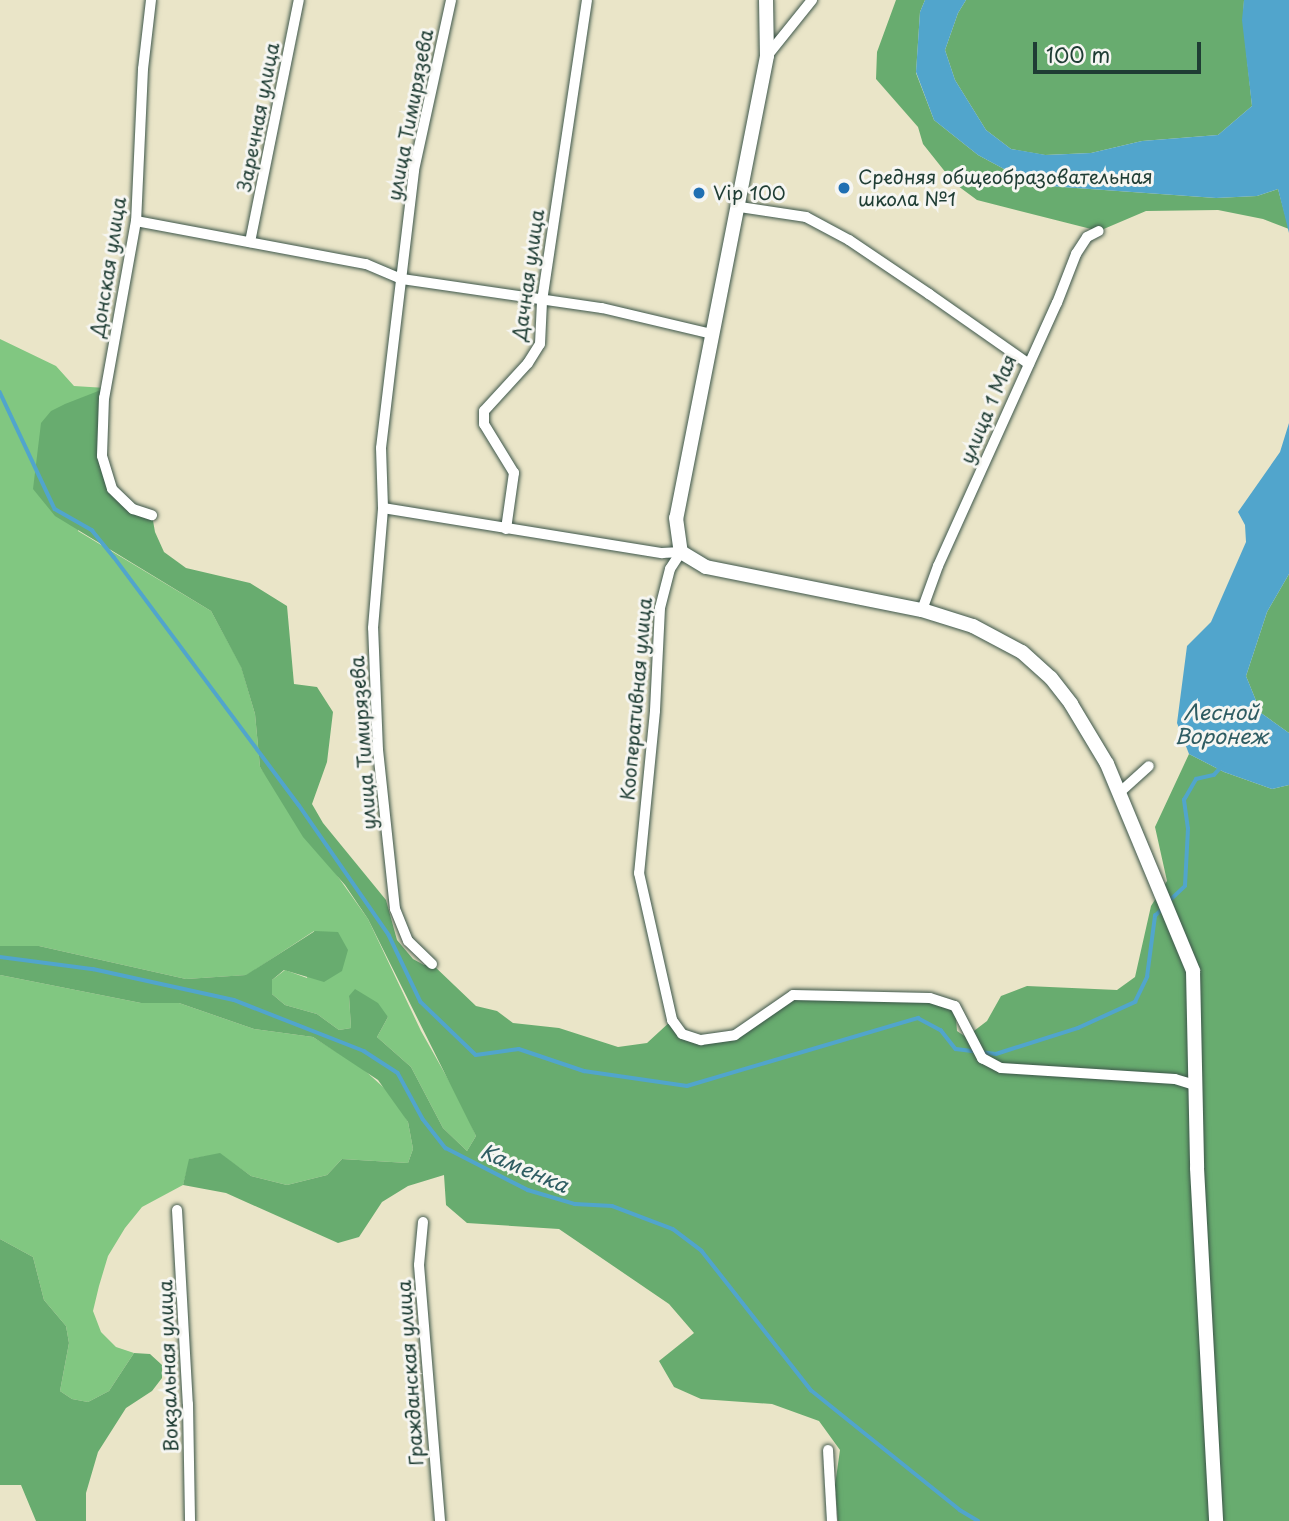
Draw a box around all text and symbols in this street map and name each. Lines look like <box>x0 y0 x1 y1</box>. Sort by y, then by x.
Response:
street label: улица Тимирязева <box>382 27 438 203</box>
scale bar <box>1037 28 1205 72</box>
text: 100 m <box>1046 38 1110 70</box>
street label: Заречная улица <box>232 40 284 194</box>
place label: Средняя общеобразовательная школа №1 <box>858 166 1153 210</box>
marker: Средняя общеобразовательная школа №1 <box>836 180 852 196</box>
place label: Vip 100 <box>713 182 785 204</box>
marker: Vip 100 <box>691 185 707 201</box>
street label: Донская улица <box>86 195 130 339</box>
street label: Дачная улица <box>507 207 549 343</box>
street label: улица 1 Мая <box>955 350 1021 468</box>
street label: Кооперативная улица <box>616 596 656 802</box>
street label: улица Тимирязева <box>346 655 380 831</box>
water label: Лесной Воронеж <box>1175 698 1267 748</box>
water label: Каменка <box>477 1137 573 1197</box>
street label: Вокзальная улица <box>154 1279 182 1453</box>
street label: Гражданская улица <box>392 1279 428 1467</box>

